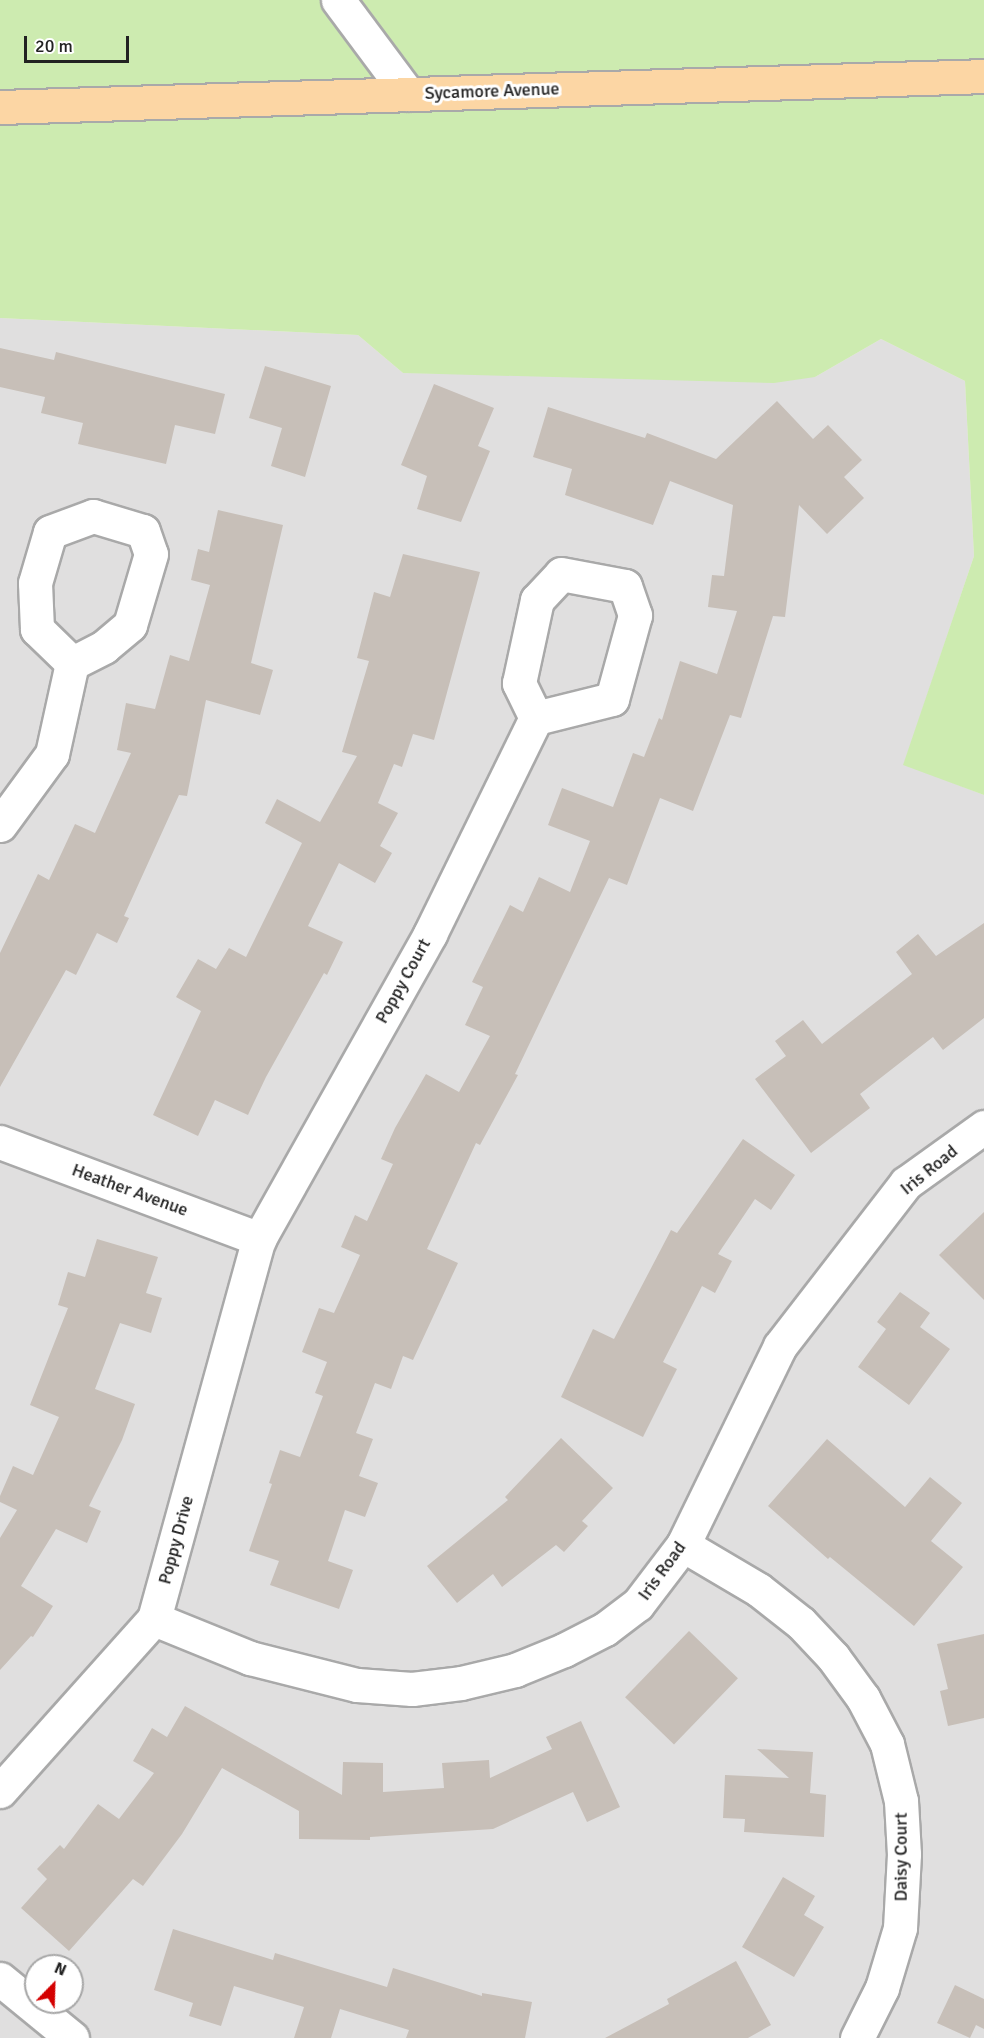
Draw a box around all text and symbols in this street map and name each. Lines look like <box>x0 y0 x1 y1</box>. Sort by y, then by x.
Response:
scale bar <box>27 24 132 62</box>
text: 20 m <box>35 35 73 57</box>
street label: Sycamore Avenue <box>424 78 560 104</box>
street label: Poppy Court <box>371 935 435 1027</box>
street label: Iris Road <box>896 1140 962 1200</box>
street label: Heather Avenue <box>69 1159 191 1221</box>
street label: Poppy Drive <box>154 1493 198 1587</box>
street label: Iris Road <box>633 1537 691 1605</box>
street label: Daisy Court <box>890 1812 912 1902</box>
north arrow <box>24 1954 84 2014</box>
text: N <box>51 1958 69 1981</box>

